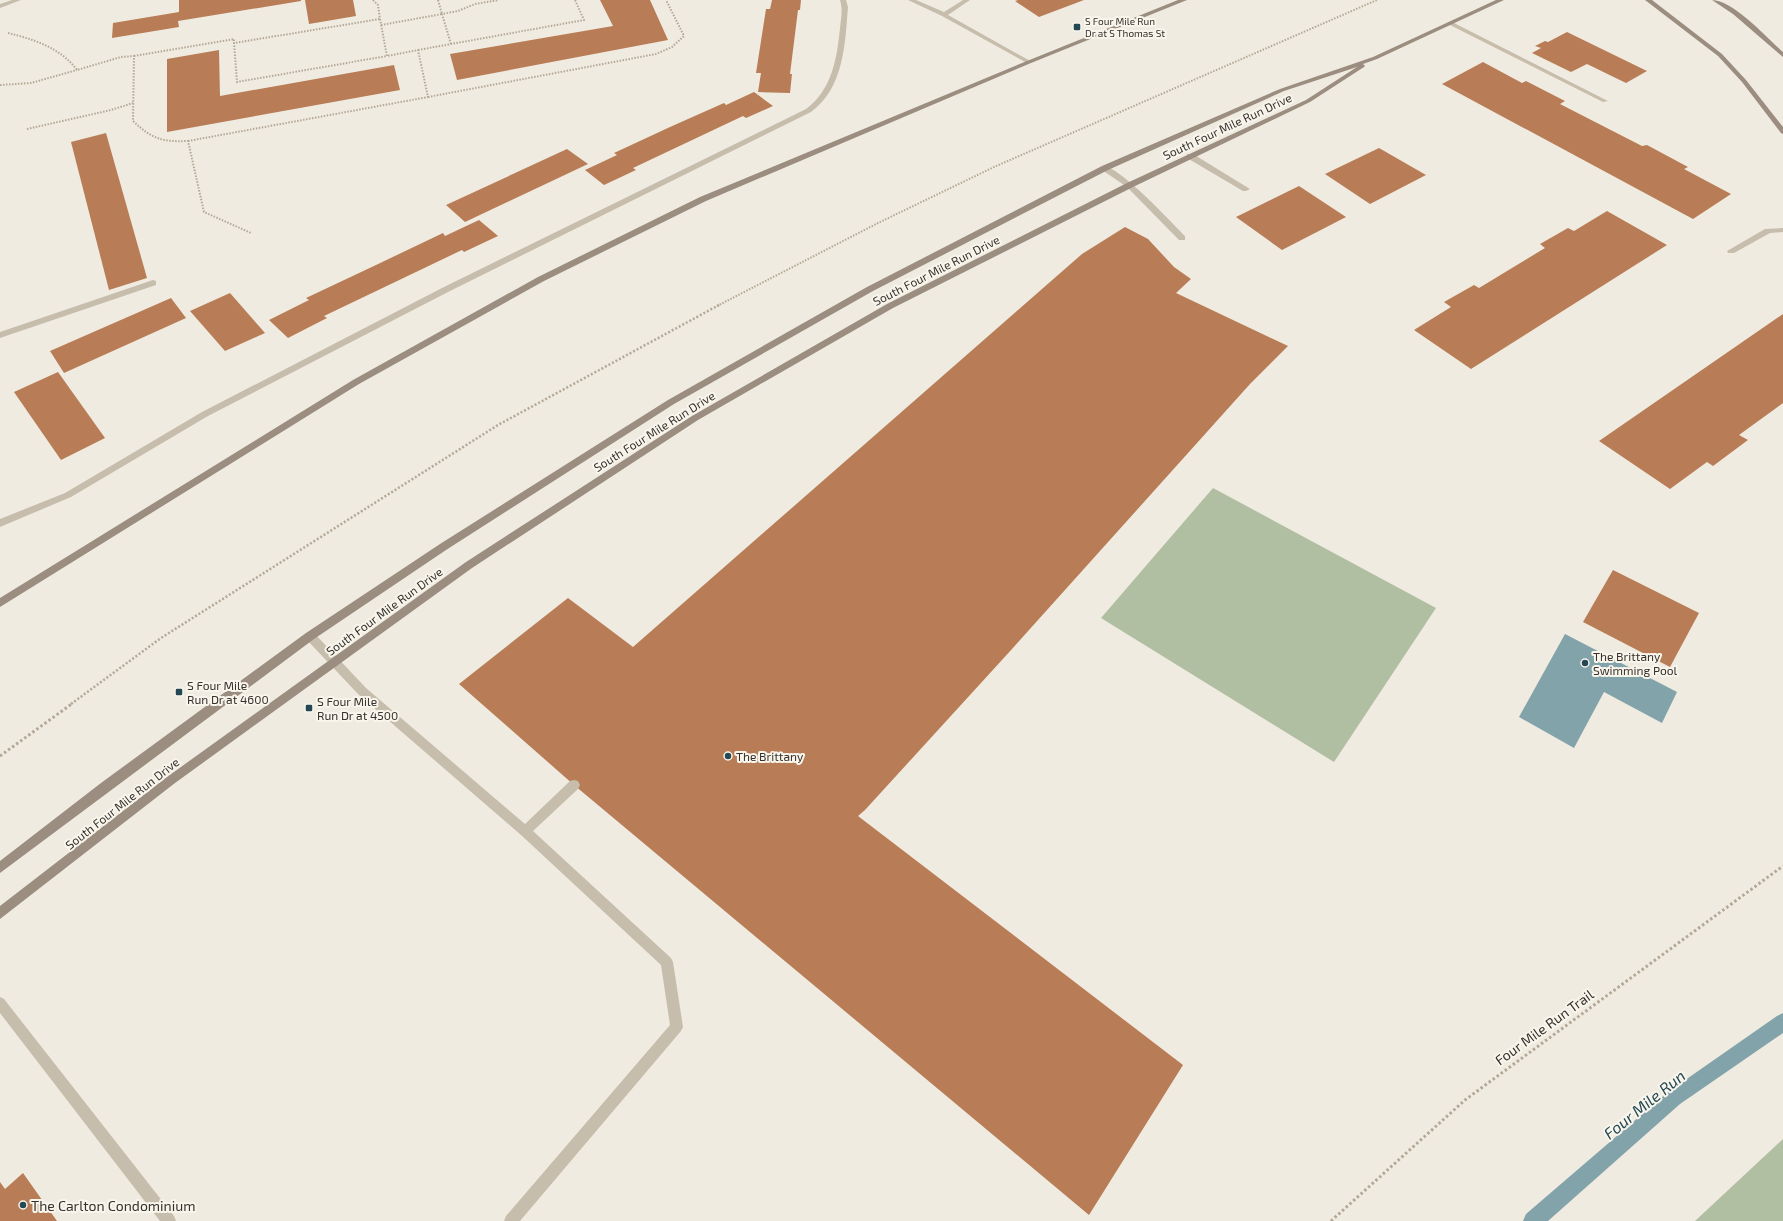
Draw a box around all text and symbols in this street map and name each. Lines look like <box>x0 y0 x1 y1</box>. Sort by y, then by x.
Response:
place label: S Four Mile Run Dr at S Thomas St <box>1085 15 1165 39</box>
marker: S Four Mile Run Dr at S Thomas St <box>1072 22 1082 32</box>
street label: South Four Mile Run Drive <box>1160 90 1294 162</box>
street label: South Four Mile Run Drive <box>870 232 1002 308</box>
street label: South Four Mile Run Drive <box>591 388 717 474</box>
street label: South Four Mile Run Drive <box>323 564 445 658</box>
place label: The Brittany Swimming Pool <box>1593 649 1678 677</box>
marker: The Brittany Swimming Pool <box>1580 658 1590 668</box>
place label: S Four Mile Run Dr at 4600 <box>187 678 269 706</box>
marker: S Four Mile Run Dr at 4600 <box>174 687 184 697</box>
place label: S Four Mile Run Dr at 4500 <box>317 694 398 722</box>
marker: S Four Mile Run Dr at 4500 <box>304 703 314 713</box>
place label: The Brittany <box>736 749 804 763</box>
marker: The Brittany <box>723 751 733 761</box>
street label: South Four Mile Run Drive <box>62 754 182 852</box>
street label: Four Mile Run Trail <box>1491 985 1597 1068</box>
water label: Four Mile Run <box>1600 1065 1688 1143</box>
place label: The Carlton Condominium <box>31 1197 195 1214</box>
marker: The Carlton Condominium <box>18 1200 28 1210</box>

